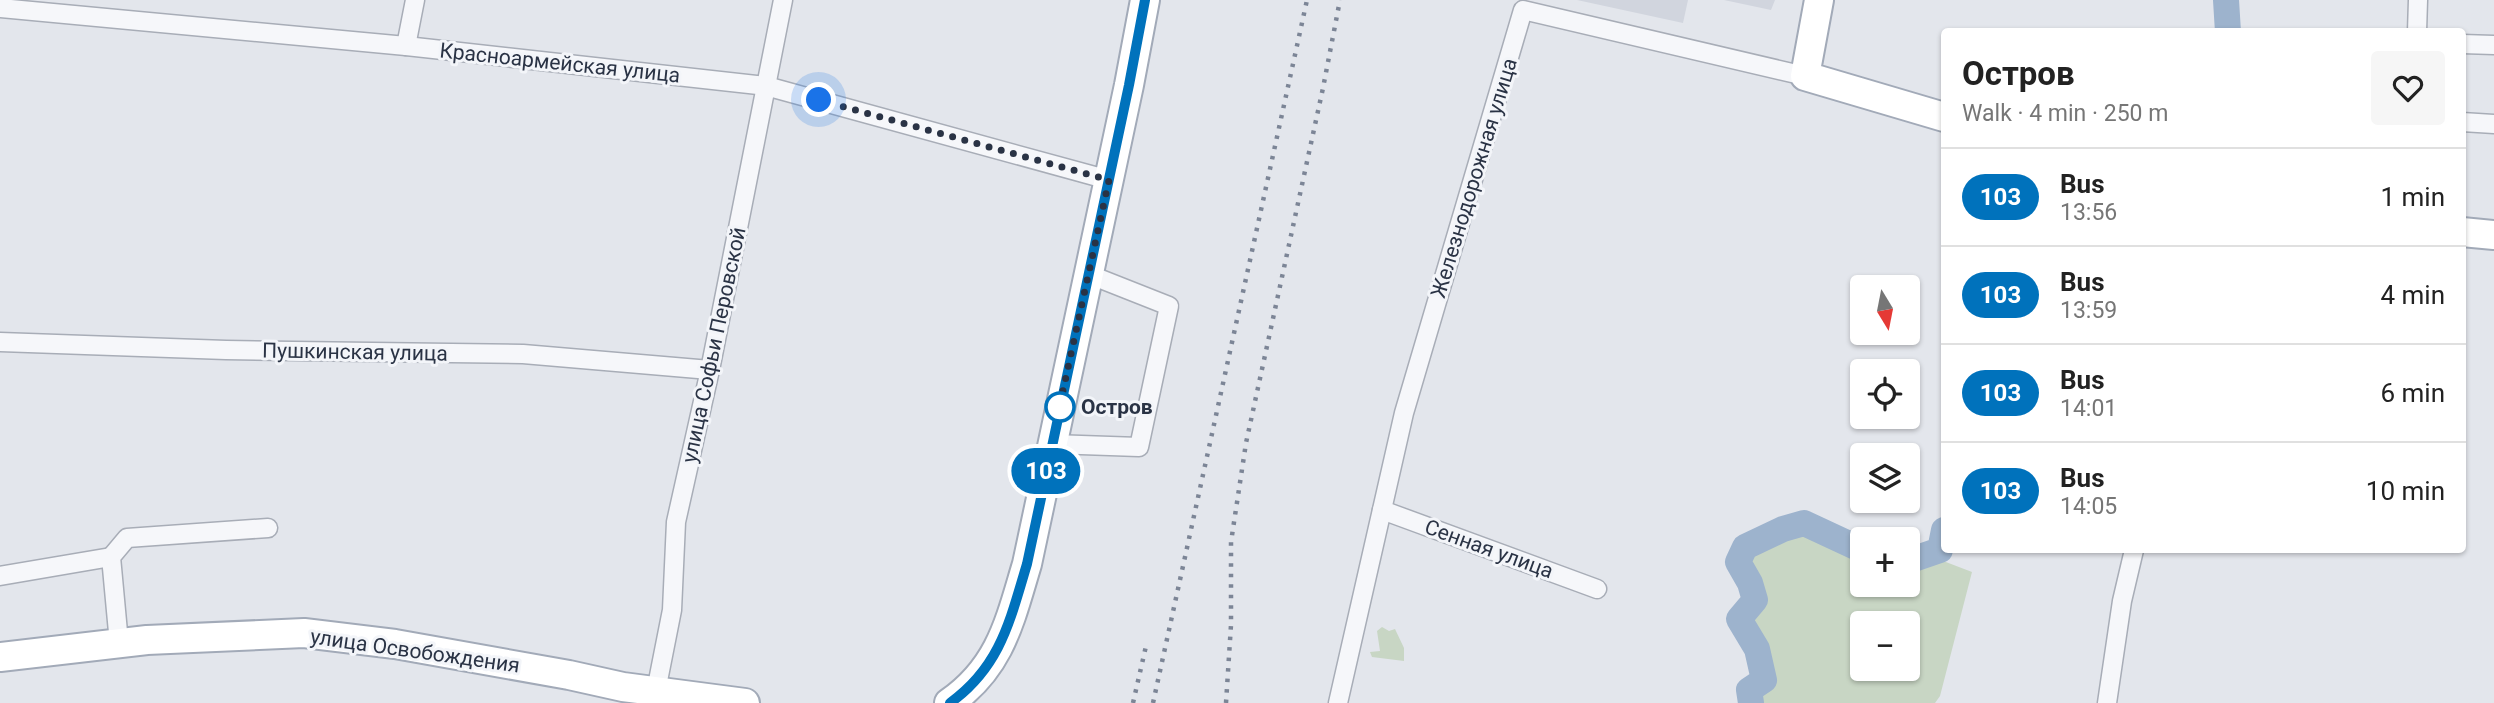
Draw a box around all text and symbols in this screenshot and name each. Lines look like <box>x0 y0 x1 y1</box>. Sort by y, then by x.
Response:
street label: Красноармейская улица <box>439 38 681 88</box>
button: heart <box>2371 51 2445 125</box>
text: Остров <box>1962 54 2075 93</box>
street label: Железнодорожная улица <box>1426 55 1522 301</box>
your location <box>801 82 836 117</box>
text: Walk · 4 min · 250 m <box>1962 100 2168 127</box>
text: Bus <box>2060 169 2105 199</box>
text: 1 min <box>2380 182 2445 212</box>
text: 103 <box>1980 183 2021 211</box>
text: 13:56 <box>2060 199 2117 226</box>
street label: улица Софьи Перовской <box>677 225 751 465</box>
text: Bus <box>2060 267 2105 297</box>
north arrow <box>1850 275 1920 345</box>
map controls <box>1850 275 1920 681</box>
text: 4 min <box>2380 280 2445 310</box>
text: 103 <box>1980 281 2021 309</box>
text: 13:59 <box>2060 297 2117 324</box>
street label: Пушкинская улица <box>262 338 448 366</box>
button: locate <box>1850 359 1920 429</box>
text: Bus <box>2060 365 2105 395</box>
text: 6 min <box>2380 378 2445 408</box>
text: 103 <box>1980 379 2021 407</box>
marker: Остров <box>1045 392 1075 422</box>
place label: Остров <box>1081 395 1153 419</box>
text: 14:01 <box>2060 395 2117 422</box>
button: layers <box>1850 443 1920 513</box>
line badge: 103 <box>1006 448 1086 494</box>
text: 103 <box>1025 457 1067 485</box>
text: Bus <box>2060 463 2105 493</box>
text: 10 min <box>2366 476 2445 506</box>
text: 103 <box>1980 477 2021 505</box>
text: 14:05 <box>2060 493 2117 520</box>
street label: Сенная улица <box>1422 515 1556 583</box>
button: + <box>1850 527 1920 597</box>
button: − <box>1850 611 1920 681</box>
street label: улица Освобождения <box>309 624 521 678</box>

